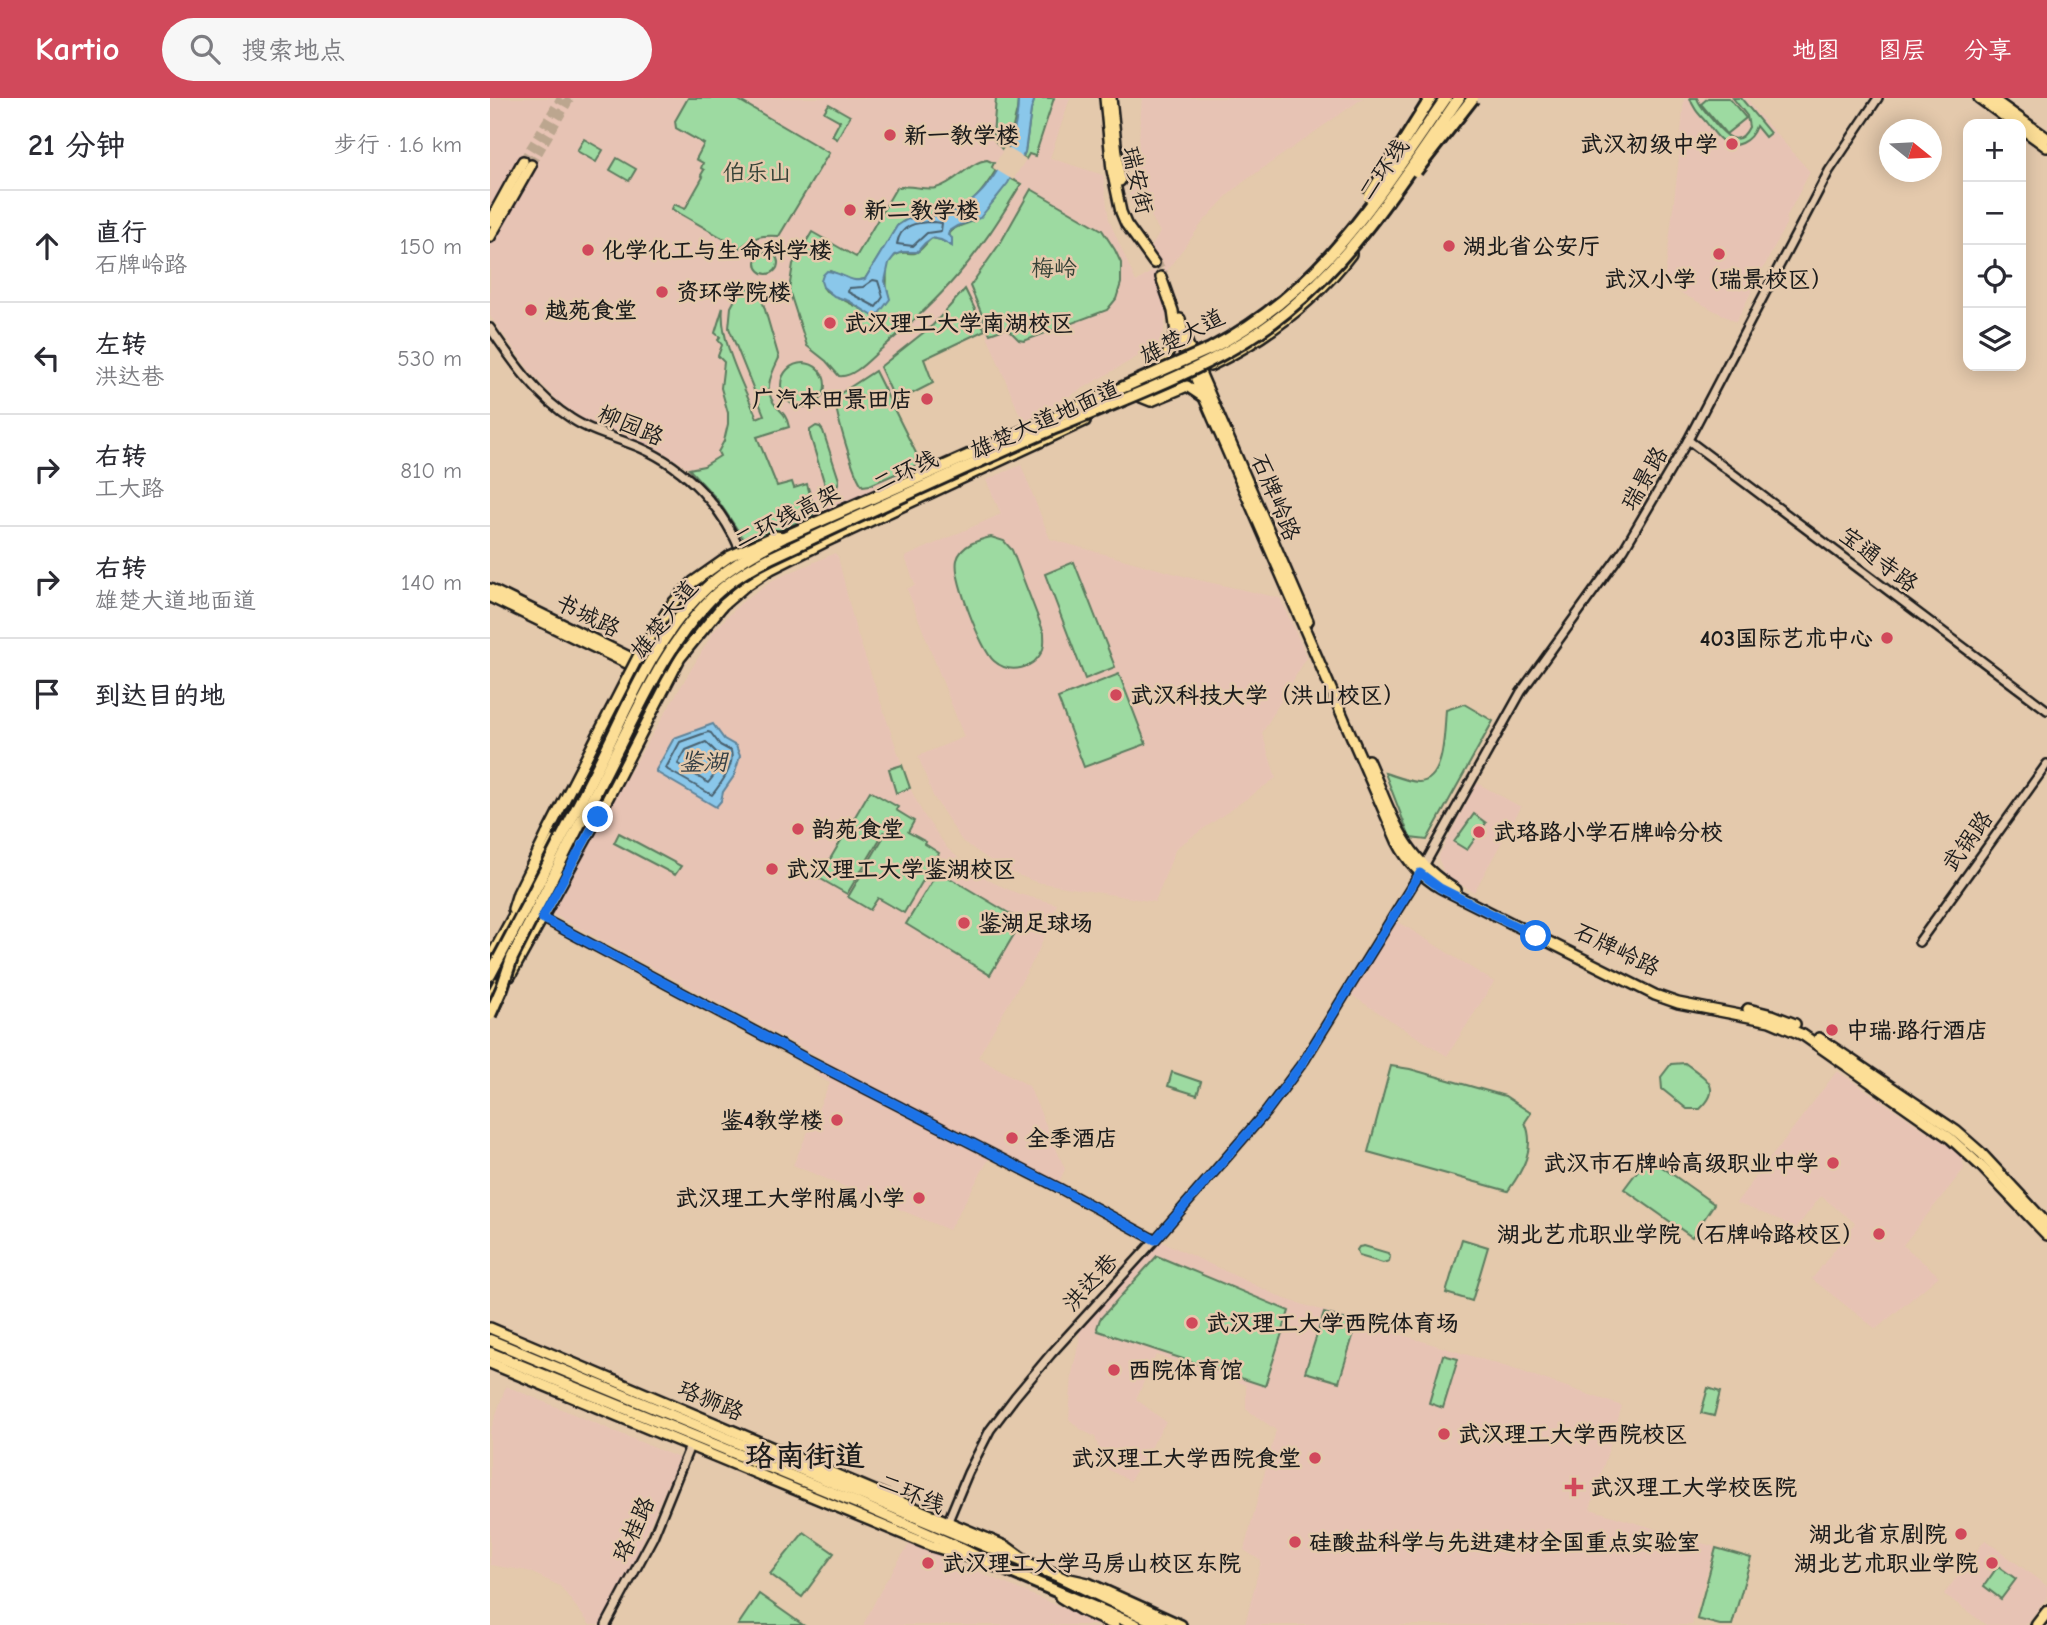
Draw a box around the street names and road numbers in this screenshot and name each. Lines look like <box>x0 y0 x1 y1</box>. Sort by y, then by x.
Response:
street label: 二环线 <box>1353 133 1414 205</box>
street label: 瑞安街 <box>1117 143 1158 217</box>
street label: 雄楚大道 <box>1135 303 1229 370</box>
street label: 雄楚大道地面道 <box>966 374 1124 465</box>
street label: 柳园路 <box>594 400 668 451</box>
street label: 瑞景路 <box>1615 442 1673 515</box>
street label: 二环线 <box>868 445 942 498</box>
street label: 石牌岭路 <box>1245 450 1306 545</box>
street label: 二环线高架 <box>730 479 845 554</box>
street label: 宝通寺路 <box>1834 521 1924 598</box>
street label: 雄楚大道 <box>625 575 703 664</box>
street label: 书城路 <box>551 588 625 643</box>
street label: 武锅路 <box>1936 805 1999 877</box>
street label: 石牌岭路 <box>1570 917 1664 982</box>
street label: 洪达巷 <box>1057 1247 1124 1317</box>
street label: 珞狮路 <box>674 1375 748 1426</box>
street label: 二环线 <box>875 1468 949 1519</box>
street label: 珞桂路 <box>607 1492 660 1566</box>

